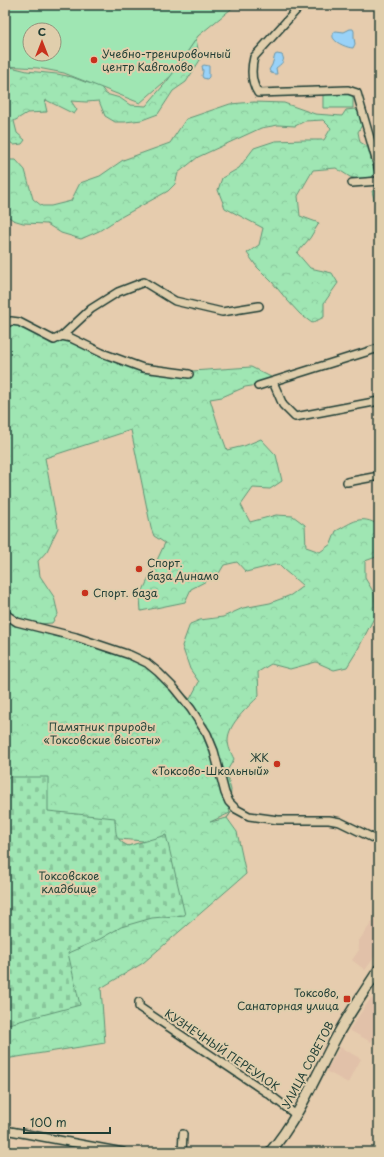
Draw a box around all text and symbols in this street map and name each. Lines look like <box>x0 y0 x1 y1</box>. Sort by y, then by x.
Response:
north arrow <box>22 22 62 62</box>
text: С <box>38 23 46 40</box>
place label: Учебно-тренировочный центр Кавголово <box>102 45 231 75</box>
marker: Учебно-тренировочный центр Кавголово <box>89 55 99 65</box>
place label: Спорт. база Динамо <box>147 554 219 584</box>
marker: Спорт. база Динамо <box>134 564 144 574</box>
place label: Спорт. база <box>93 584 158 601</box>
marker: Спорт. база <box>80 588 90 598</box>
park label: Памятник природы «Токсовские высоты» <box>43 718 161 748</box>
place label: ЖК «Токсово-Школьный» <box>152 749 269 779</box>
marker: ЖК «Токсово-Школьный» <box>272 759 282 769</box>
park label: Токсовское кладбище <box>38 867 100 897</box>
place label: Токсово, Санаторная улица <box>237 984 339 1014</box>
marker: Токсово, Санаторная улица <box>342 994 352 1004</box>
street label: КУЗНЕЧНЫЙ ПЕРЕУЛОК <box>161 1005 283 1094</box>
street label: УЛИЦА СОВЕТОВ <box>277 1018 338 1111</box>
scale bar <box>24 1109 110 1135</box>
text: 100 m <box>30 1113 67 1131</box>

